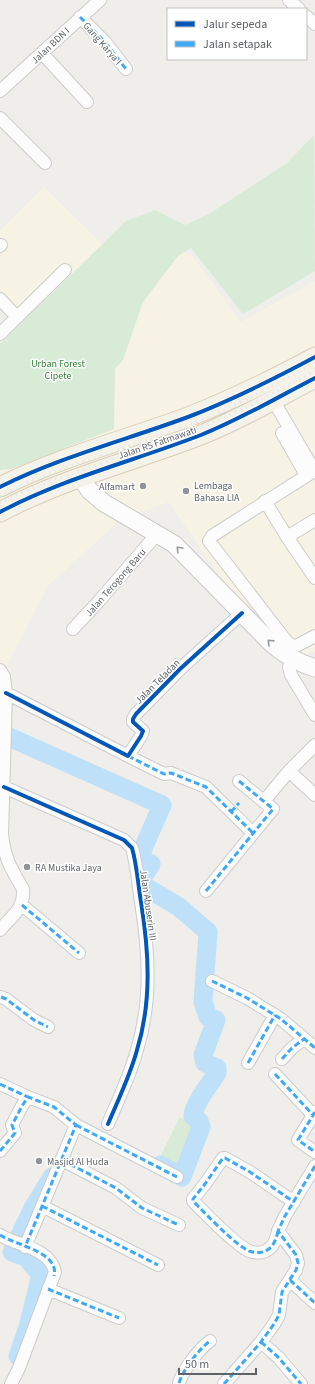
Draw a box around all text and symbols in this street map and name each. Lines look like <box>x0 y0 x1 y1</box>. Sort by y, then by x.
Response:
legend <box>167 8 307 60</box>
text: Jalur sepeda <box>203 16 267 33</box>
street label: Gang Karya I <box>80 19 125 68</box>
street label: Jalan BDN I <box>28 24 73 67</box>
text: Jalan setapak <box>203 36 272 53</box>
park label: Urban Forest Cipete <box>31 357 85 383</box>
street label: Jalan RS Fatmawati <box>116 423 198 463</box>
place label: Lembaga Bahasa LIA <box>194 479 240 505</box>
place label: Alfamart <box>99 480 136 494</box>
marker: Alfamart <box>138 481 148 491</box>
marker: Lembaga Bahasa LIA <box>181 486 191 496</box>
street label: Jalan Terogong Baru <box>82 546 149 620</box>
one-way arrow <box>176 546 184 554</box>
one-way arrow <box>267 639 275 646</box>
street label: Jalan Teladan <box>132 656 183 707</box>
place label: RA Mustika Jaya <box>35 861 102 875</box>
marker: RA Mustika Jaya <box>22 862 32 872</box>
street label: Jalan Abuserin III <box>136 869 160 942</box>
place label: Masjid Al Huda <box>47 1155 109 1169</box>
marker: Masjid Al Huda <box>34 1156 44 1166</box>
scale bar <box>179 1350 256 1376</box>
text: 50 m <box>185 1356 209 1373</box>

